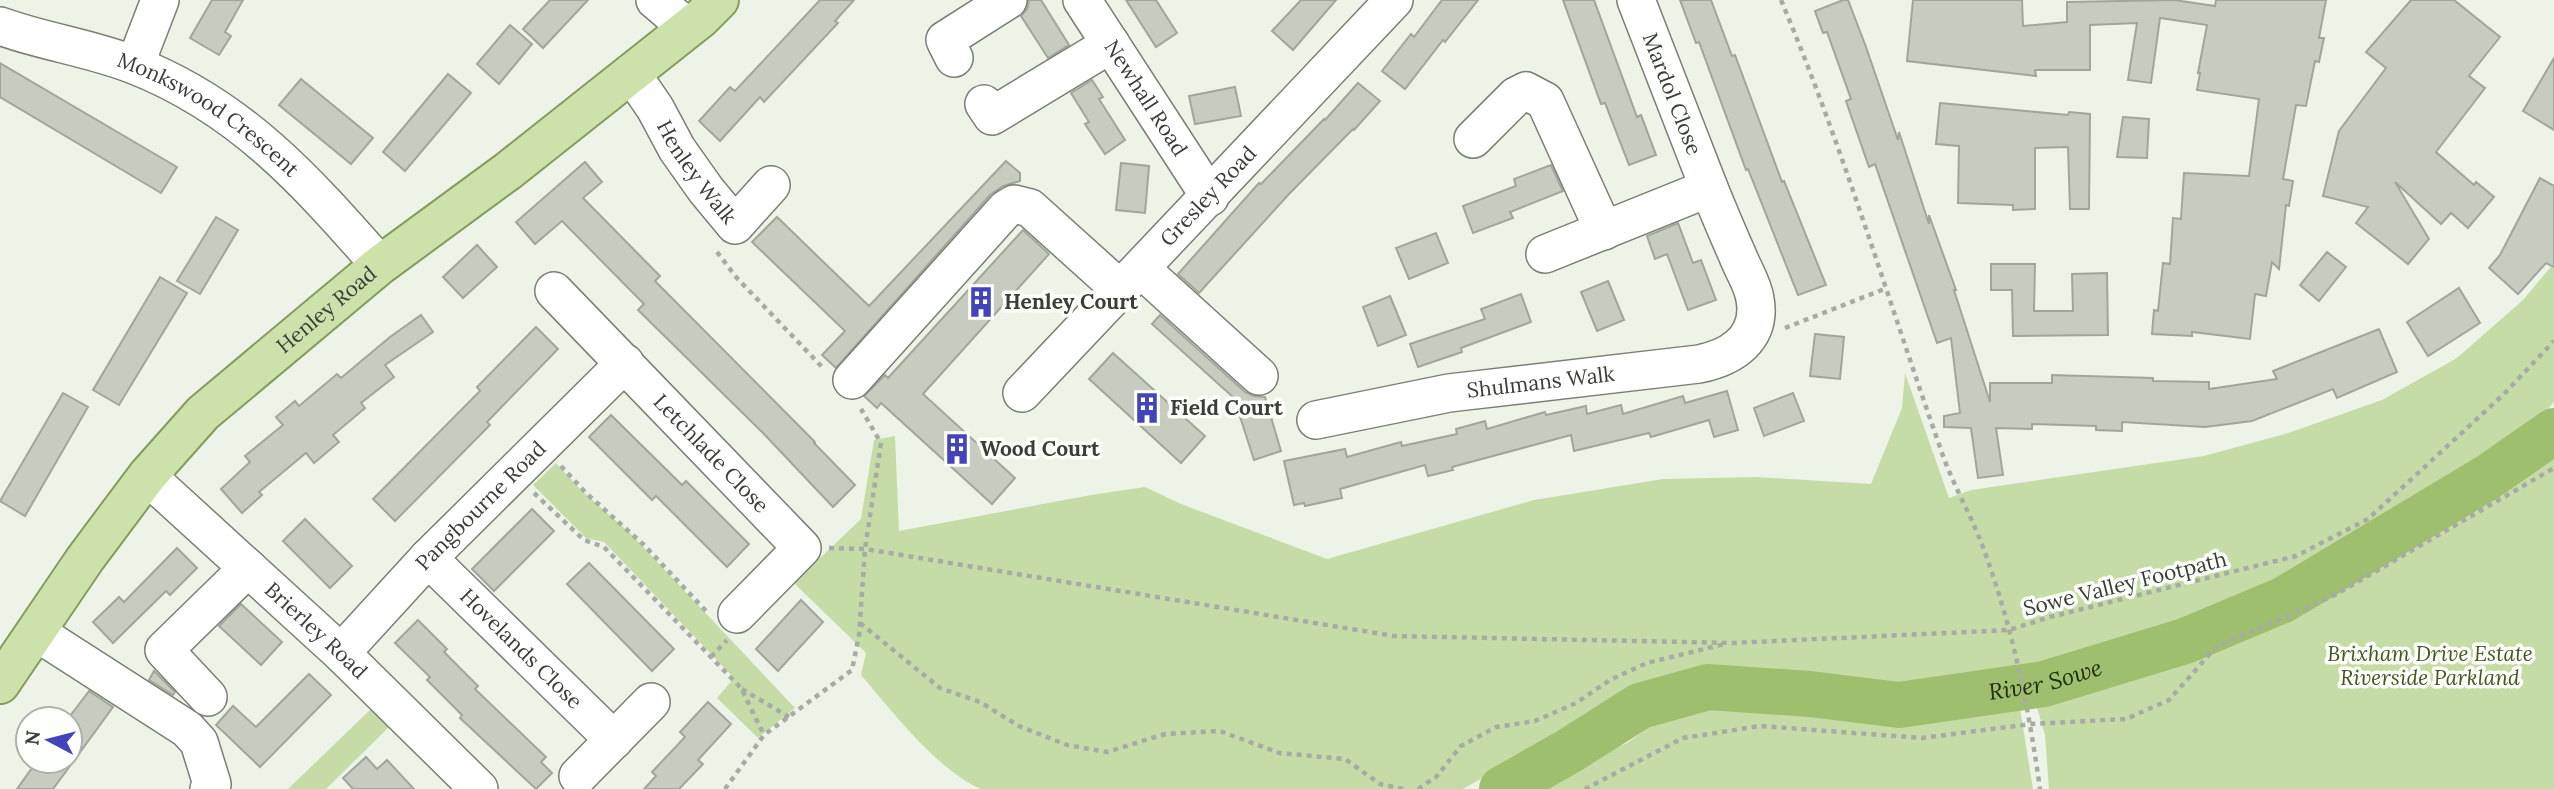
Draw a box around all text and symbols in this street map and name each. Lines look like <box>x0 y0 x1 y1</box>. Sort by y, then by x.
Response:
street label: Mardol Close <box>1637 29 1708 159</box>
street label: Newhall Road <box>1099 35 1194 161</box>
street label: Monkswood Crescent <box>114 46 306 183</box>
street label: Henley Walk <box>651 115 743 230</box>
street label: Gresley Road <box>1154 140 1262 252</box>
street label: Henley Road <box>271 260 382 359</box>
building icon: Henley Court <box>964 285 998 319</box>
place label: Henley Court <box>1004 288 1138 315</box>
street label: Shulmans Walk <box>1465 360 1617 404</box>
street label: Letchlade Close <box>648 388 775 518</box>
building icon: Field Court <box>1130 391 1164 425</box>
place label: Field Court <box>1170 394 1283 421</box>
building icon: Wood Court <box>940 432 974 466</box>
street label: Pangbourne Road <box>409 435 551 576</box>
place label: Wood Court <box>980 435 1100 462</box>
street label: Sowe Valley Footpath <box>2020 545 2229 622</box>
street label: Brierley Road <box>259 576 373 685</box>
street label: Hovelands Close <box>454 583 588 715</box>
park label: Brixham Drive Estate Riverside Parkland <box>2327 640 2533 691</box>
water label: River Sowe <box>1986 652 2105 706</box>
north arrow <box>14 705 84 775</box>
text: N <box>19 729 45 747</box>

